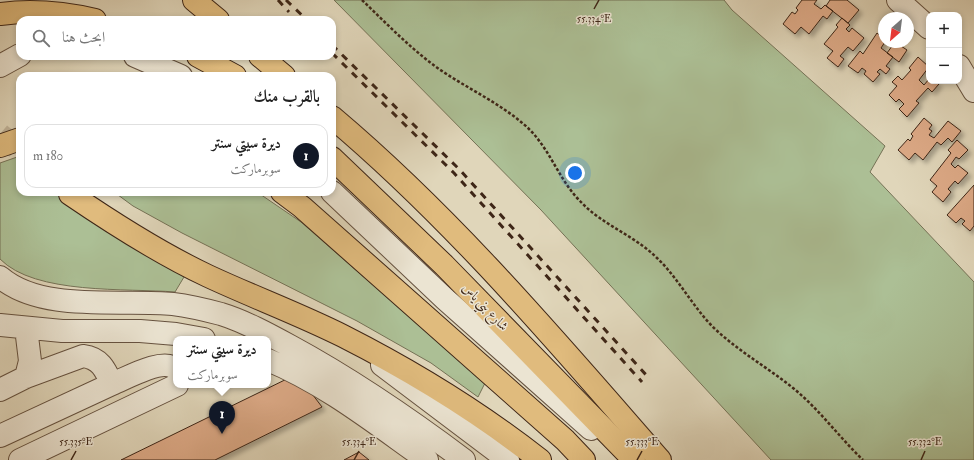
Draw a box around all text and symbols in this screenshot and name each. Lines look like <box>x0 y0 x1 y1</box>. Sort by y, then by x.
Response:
north arrow <box>878 12 914 48</box>
map controls <box>926 12 962 84</box>
button: + <box>926 12 962 48</box>
text: 55.334°E <box>577 13 611 25</box>
search box <box>16 16 336 60</box>
icon: search <box>30 27 52 49</box>
text: ابحث هنا <box>62 28 105 47</box>
button: − <box>926 48 962 84</box>
text: بالقرب منك <box>254 86 320 107</box>
text: ديرة سيتي سنتر <box>212 134 281 153</box>
text: 180 m <box>33 148 63 164</box>
text: 1 <box>304 148 308 164</box>
text: سوبرماركت <box>231 161 281 177</box>
your location <box>565 163 585 183</box>
street label: شارع بني ياس <box>456 280 511 336</box>
popup <box>173 336 271 388</box>
text: ديرة سيتي سنتر <box>187 340 257 359</box>
text: سوبرماركت <box>187 367 238 383</box>
pin: 1 <box>209 401 235 434</box>
text: 55.335°E <box>59 436 93 448</box>
text: 55.334°E <box>342 436 376 448</box>
text: 55.333°E <box>626 436 658 448</box>
text: 55.332°E <box>908 436 942 448</box>

